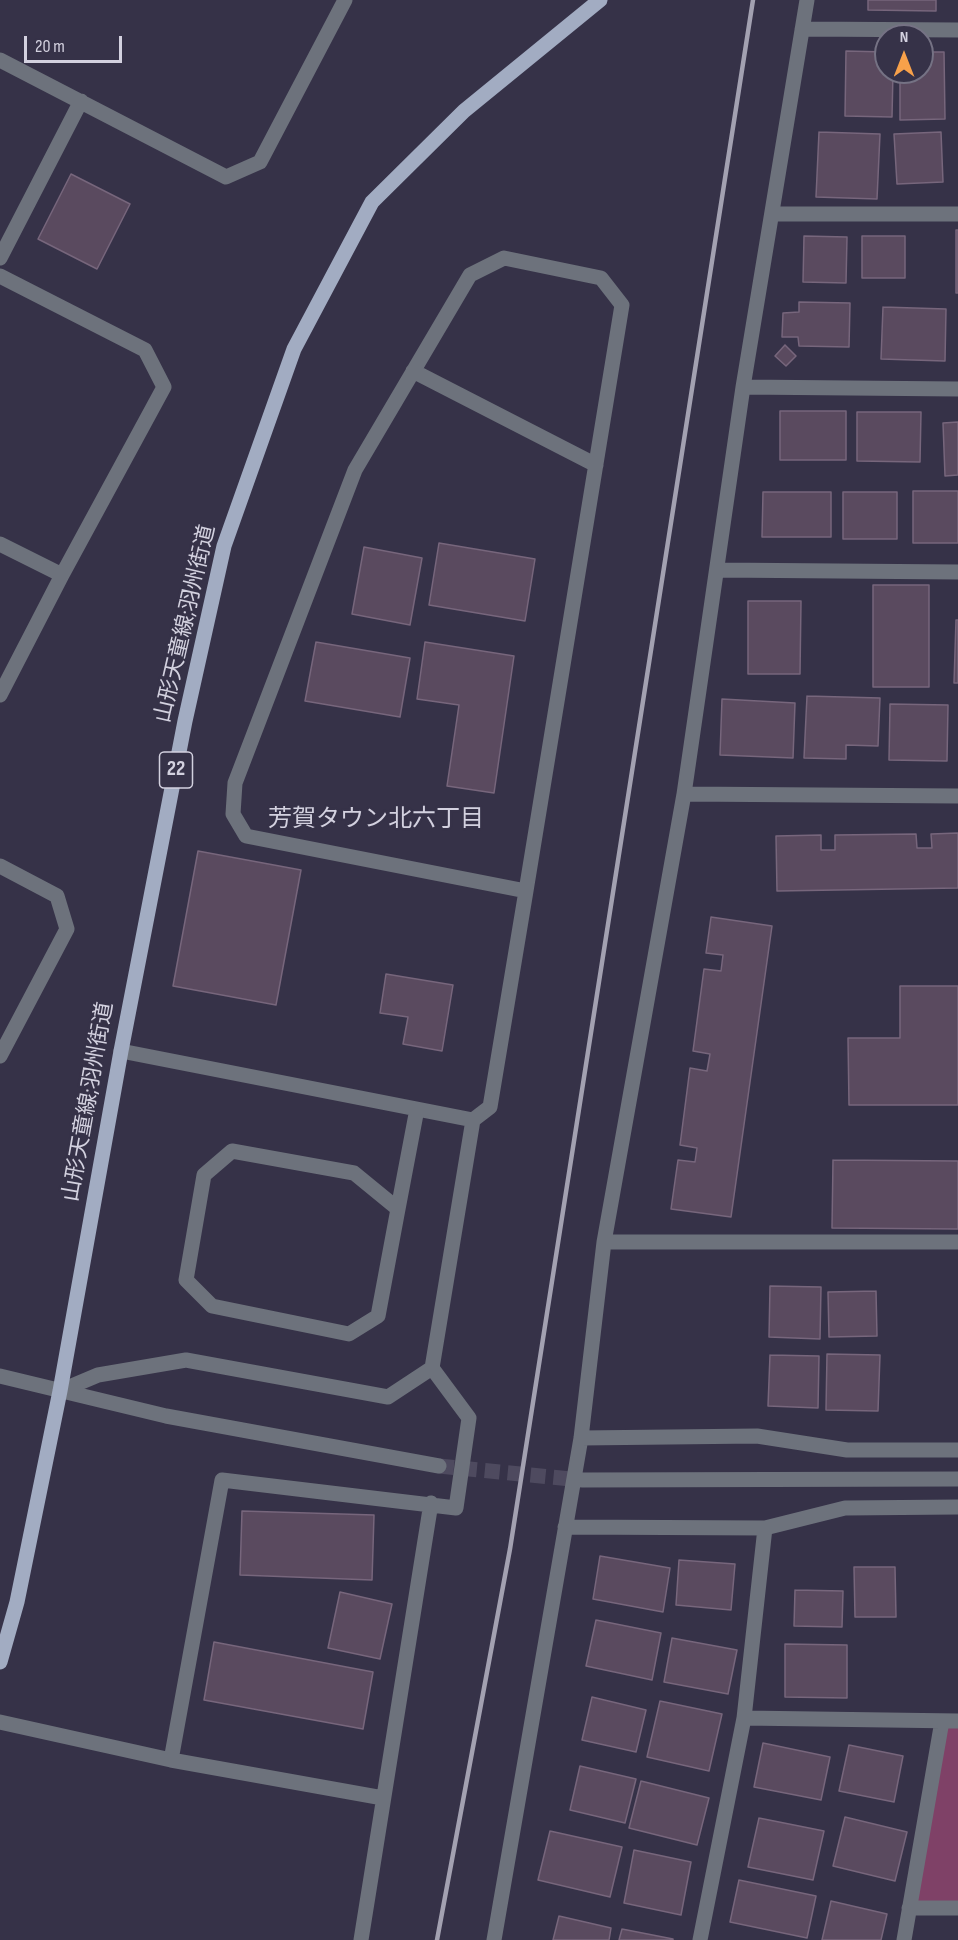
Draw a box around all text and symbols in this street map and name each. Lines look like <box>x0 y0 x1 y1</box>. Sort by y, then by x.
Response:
scale bar <box>27 24 124 62</box>
north arrow <box>874 24 934 84</box>
text: N <box>900 28 908 47</box>
text: 20 m <box>35 36 65 57</box>
street label: 山形天童線;羽州街道 <box>150 522 222 726</box>
road number: 22 <box>160 752 192 788</box>
district label: 芳賀タウン北六丁目 <box>268 806 484 834</box>
street label: 山形天童線;羽州街道 <box>58 1000 120 1204</box>

